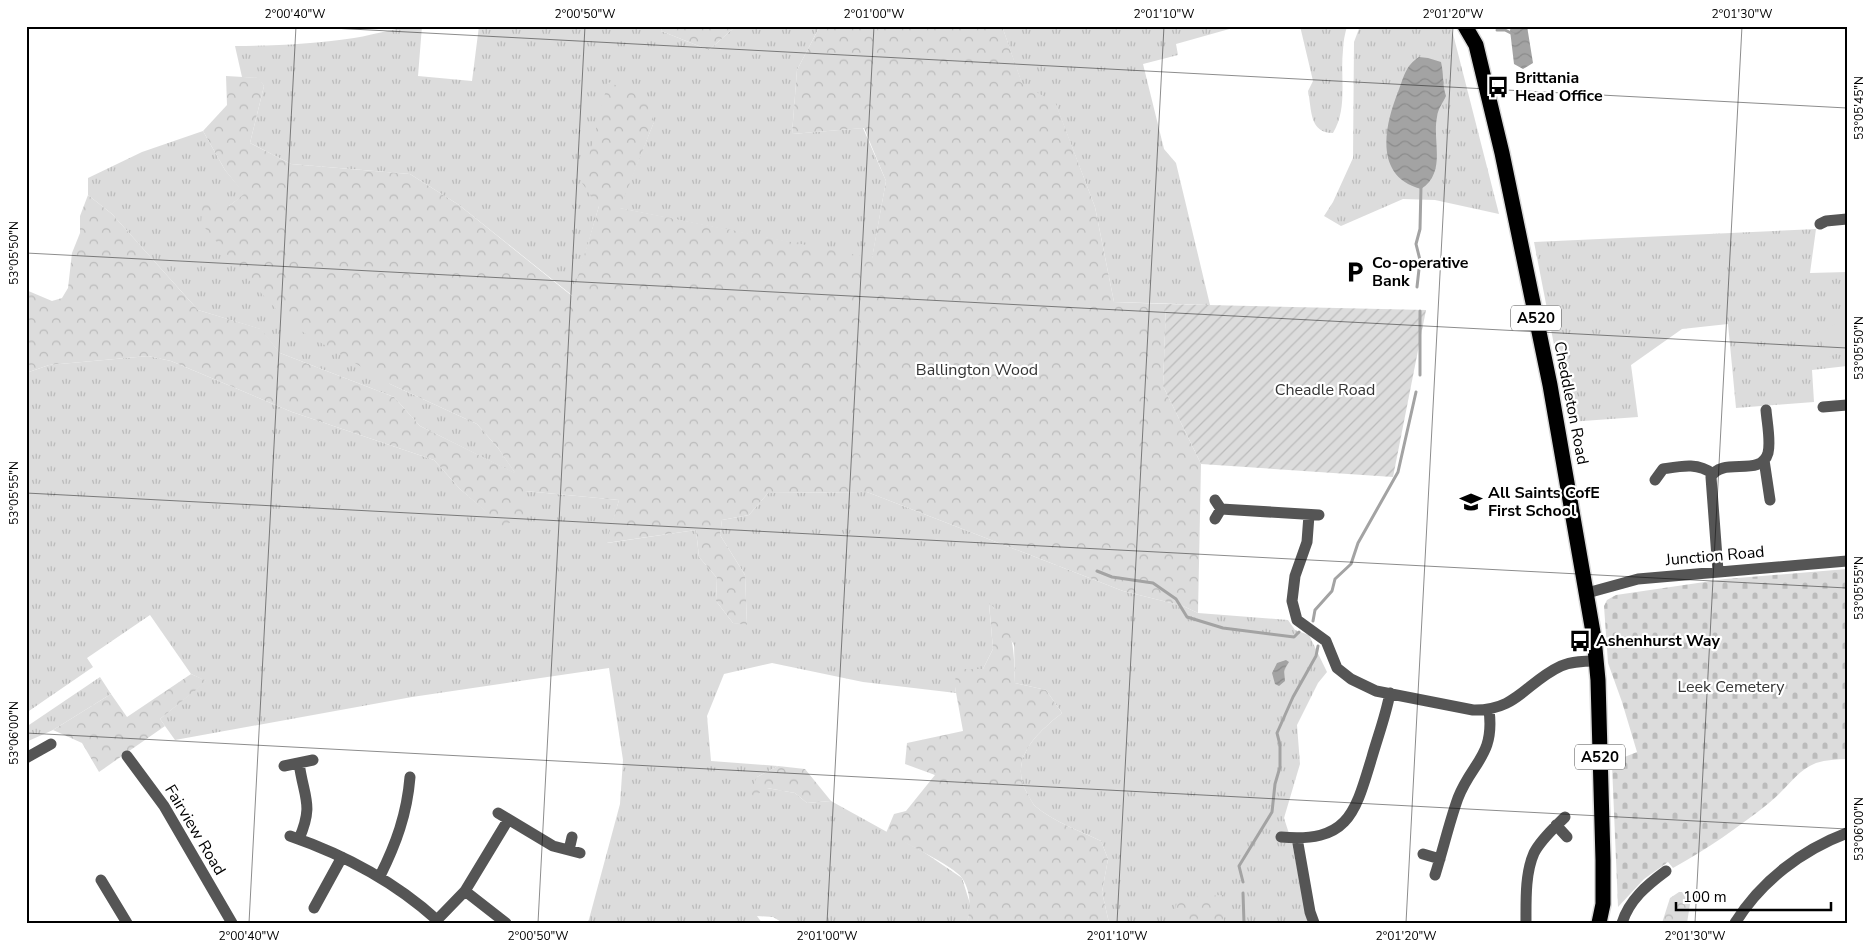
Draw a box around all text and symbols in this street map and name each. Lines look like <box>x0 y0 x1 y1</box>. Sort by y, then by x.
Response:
text: 2°00'40"W <box>264 6 326 22</box>
text: 2°00'50"W <box>554 6 616 22</box>
text: 2°01'00"W <box>843 6 905 22</box>
text: 2°01'10"W <box>1133 6 1195 22</box>
text: 2°01'20"W <box>1422 6 1484 22</box>
text: 2°01'30"W <box>1711 6 1773 22</box>
place label: Brittania Head Office <box>1515 67 1603 107</box>
bus stop icon: Brittania Head Office <box>1485 74 1511 100</box>
text: 53°05'45"N <box>1851 76 1867 140</box>
text: 53°05'50"N <box>6 221 22 285</box>
place label: Co-operative Bank <box>1372 252 1469 292</box>
parking icon: Co-operative Bank <box>1342 259 1368 285</box>
road number: A520 <box>1511 306 1561 330</box>
text: 53°05'50"N <box>1851 316 1867 380</box>
street label: Cheddleton Road <box>1548 340 1594 466</box>
park label: Ballington Wood <box>916 359 1038 381</box>
park label: Cheadle Road <box>1275 379 1375 401</box>
text: 53°05'55"N <box>6 461 22 525</box>
place label: All Saints CofE First School <box>1488 482 1600 522</box>
school or university icon: All Saints CofE First School <box>1458 489 1484 515</box>
street label: Junction Road <box>1664 541 1765 571</box>
text: 53°05'55"N <box>1851 556 1867 620</box>
bus stop icon: Ashenhurst Way <box>1567 628 1593 654</box>
place label: Ashenhurst Way <box>1596 630 1721 652</box>
park label: Leek Cemetery <box>1677 676 1785 698</box>
text: 53°06'00"N <box>6 701 22 765</box>
road number: A520 <box>1575 744 1625 770</box>
street label: Fairview Road <box>159 781 231 879</box>
text: 53°06'00"N <box>1851 797 1867 861</box>
scale bar <box>1676 879 1830 911</box>
text: 100 m <box>1683 887 1727 907</box>
text: 2°00'40"W <box>218 928 280 944</box>
text: 2°00'50"W <box>507 928 569 944</box>
text: 2°01'00"W <box>796 928 858 944</box>
text: 2°01'10"W <box>1086 928 1148 944</box>
text: 2°01'20"W <box>1375 928 1437 944</box>
text: 2°01'30"W <box>1664 928 1726 944</box>

